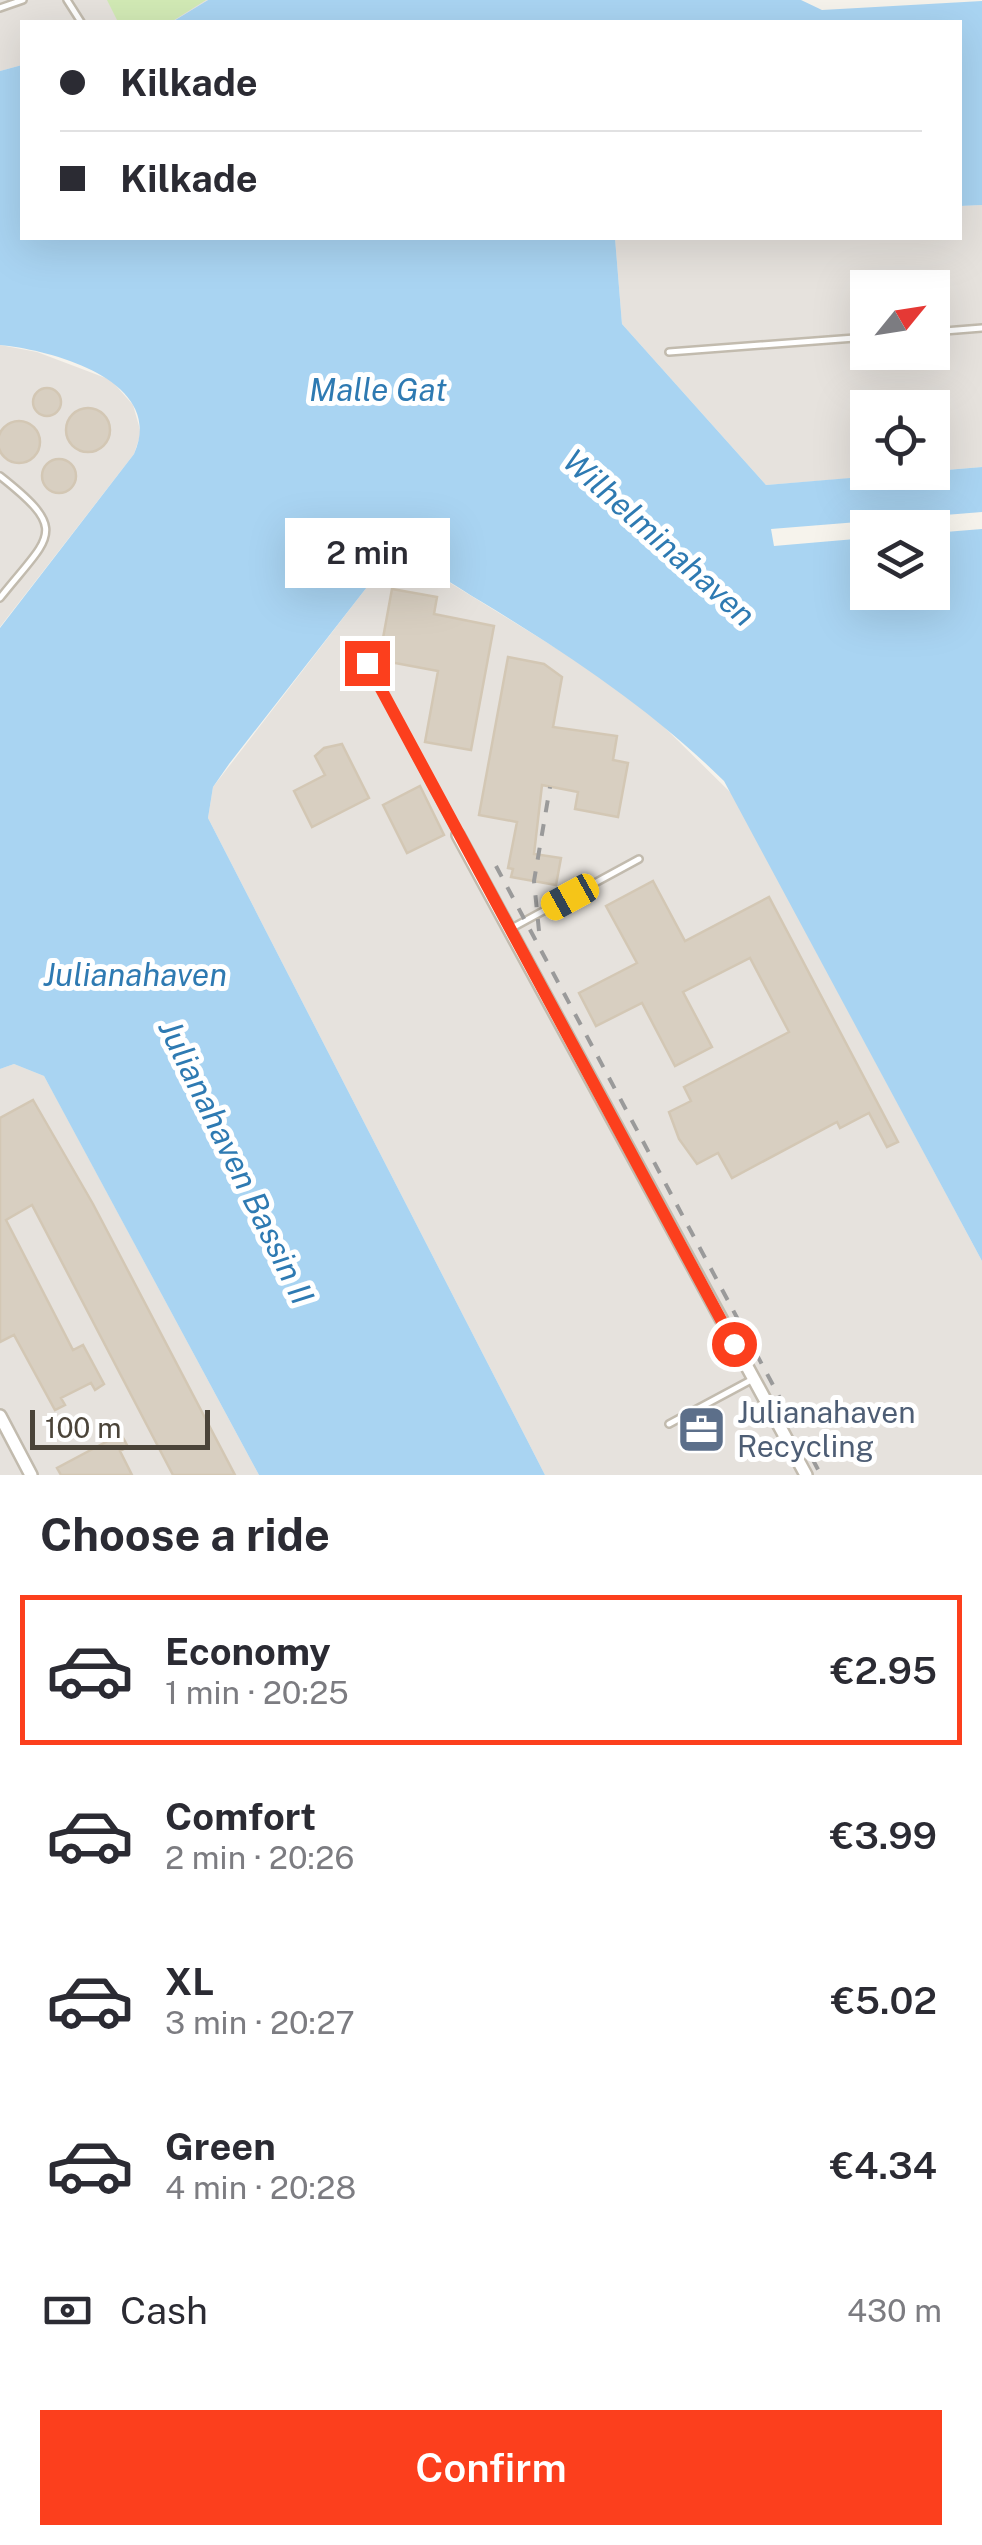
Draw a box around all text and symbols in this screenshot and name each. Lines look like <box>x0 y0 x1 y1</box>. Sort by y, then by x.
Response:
text: Kilkade <box>120 60 258 105</box>
text: Kilkade <box>120 156 258 201</box>
north arrow <box>850 270 950 370</box>
map controls <box>850 270 950 610</box>
water label: Malle Gat <box>309 371 447 408</box>
button: locate <box>850 390 950 490</box>
water label: Wilhelminahaven <box>556 442 763 633</box>
button: layers <box>850 510 950 610</box>
callout: 2 min <box>284 518 450 588</box>
text: 2 min <box>326 534 409 571</box>
route end <box>345 641 390 686</box>
car <box>536 869 604 925</box>
water label: Julianahaven <box>43 956 227 993</box>
water label: Julianahaven Bassin II <box>151 1013 322 1310</box>
route start <box>712 1322 757 1367</box>
place label: Julianahaven Recycling <box>737 1394 916 1464</box>
office icon: Julianahaven Recycling <box>676 1404 728 1456</box>
scale bar <box>30 1405 210 1450</box>
text: 100 m <box>45 1411 122 1444</box>
text: Choose a ride <box>40 1508 330 1561</box>
icon: car <box>45 1625 135 1715</box>
text: Economy <box>165 1629 331 1674</box>
text: €2.95 <box>831 1648 937 1693</box>
text: 1 min · 20:25 <box>165 1674 349 1711</box>
icon: car <box>45 1790 135 1880</box>
text: Comfort <box>165 1794 316 1839</box>
text: €3.99 <box>830 1813 937 1858</box>
text: 2 min · 20:26 <box>165 1839 354 1876</box>
icon: car <box>45 1955 135 2045</box>
text: XL <box>165 1959 214 2004</box>
text: €5.02 <box>831 1978 937 2023</box>
text: 3 min · 20:27 <box>165 2004 355 2041</box>
icon: car <box>45 2120 135 2210</box>
text: Green <box>165 2124 276 2169</box>
text: €4.34 <box>830 2143 937 2188</box>
text: 4 min · 20:28 <box>165 2169 356 2206</box>
icon: cash <box>40 2283 95 2338</box>
text: Cash <box>120 2288 208 2333</box>
text: 430 m <box>847 2292 942 2329</box>
button: Confirm <box>40 2410 942 2525</box>

